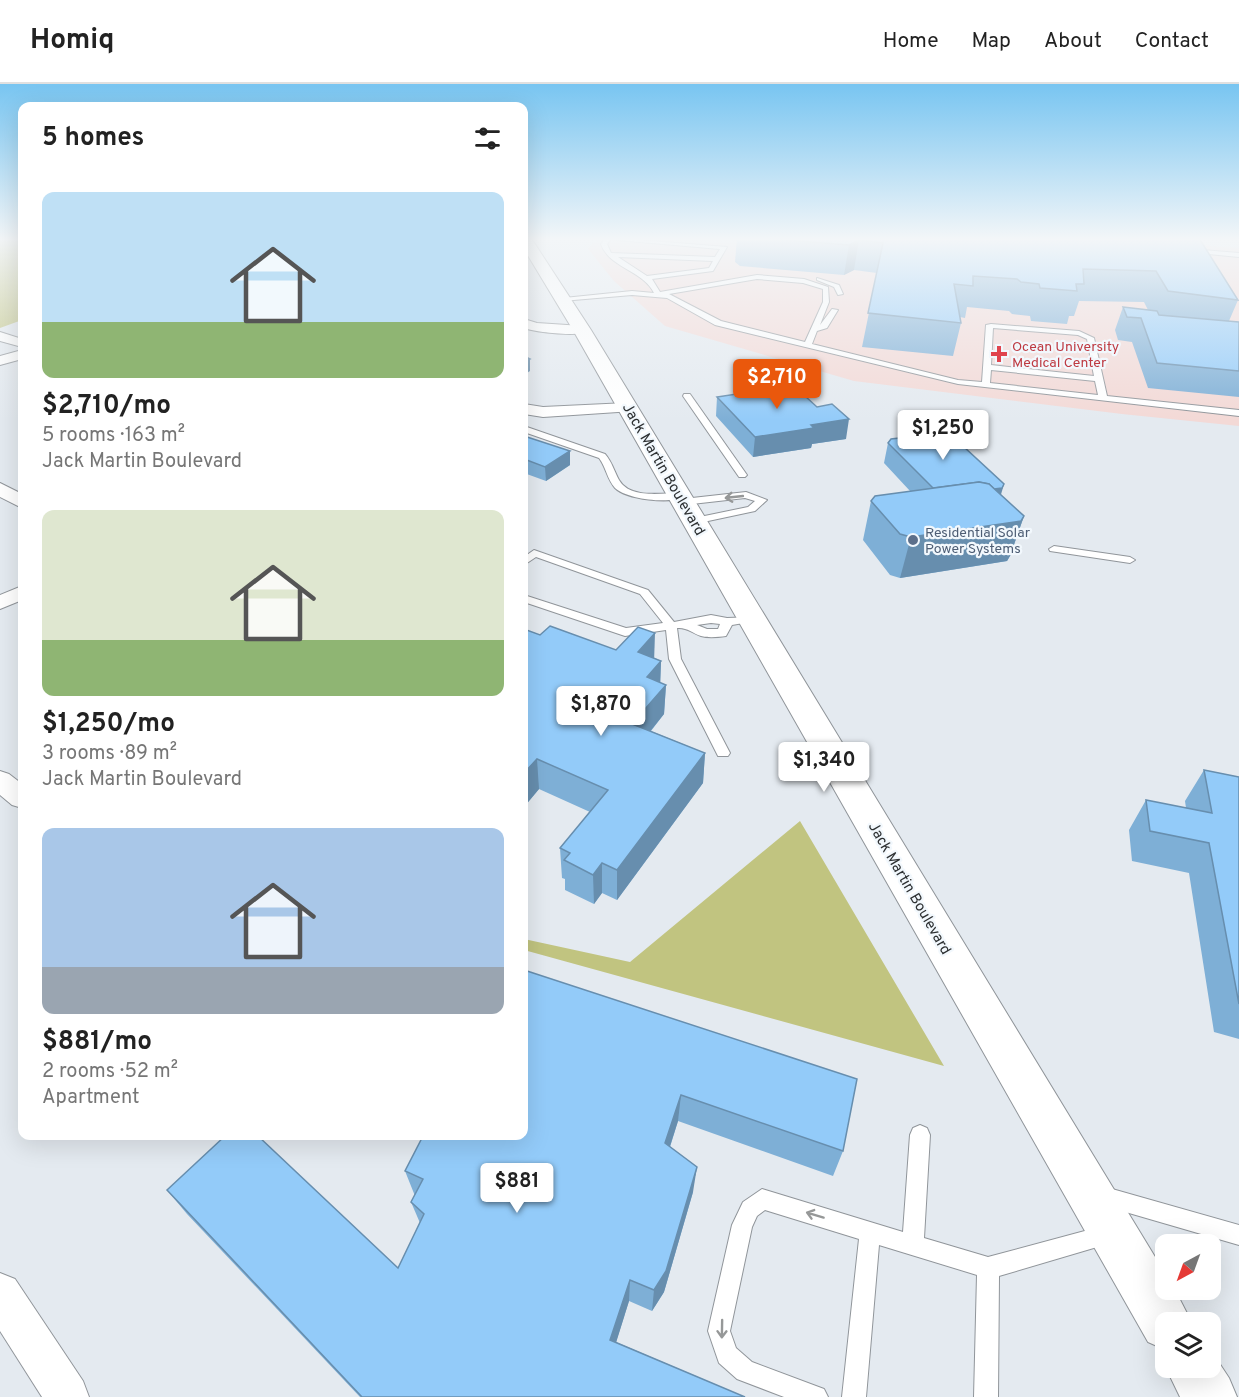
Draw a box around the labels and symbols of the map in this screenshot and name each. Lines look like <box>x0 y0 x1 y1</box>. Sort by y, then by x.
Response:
place label: Ocean University Medical Center <box>1012 339 1119 372</box>
marker: Ocean University Medical Center <box>990 345 1008 363</box>
pin: $2,710 <box>728 359 826 410</box>
street label: Jack Martin Boulevard <box>617 400 708 539</box>
pin: $1,250 <box>894 410 992 461</box>
one-way arrow <box>725 491 745 502</box>
place label: Residential Solar Power Systems <box>925 525 1031 558</box>
marker: Residential Solar Power Systems <box>906 533 920 547</box>
pin: $1,870 <box>552 686 650 737</box>
pin: $1,340 <box>775 742 873 793</box>
street label: Jack Martin Boulevard <box>863 819 954 958</box>
pin: $881 <box>481 1163 553 1214</box>
one-way arrow <box>806 1209 825 1220</box>
north arrow <box>1155 1234 1221 1300</box>
one-way arrow <box>716 1318 728 1338</box>

